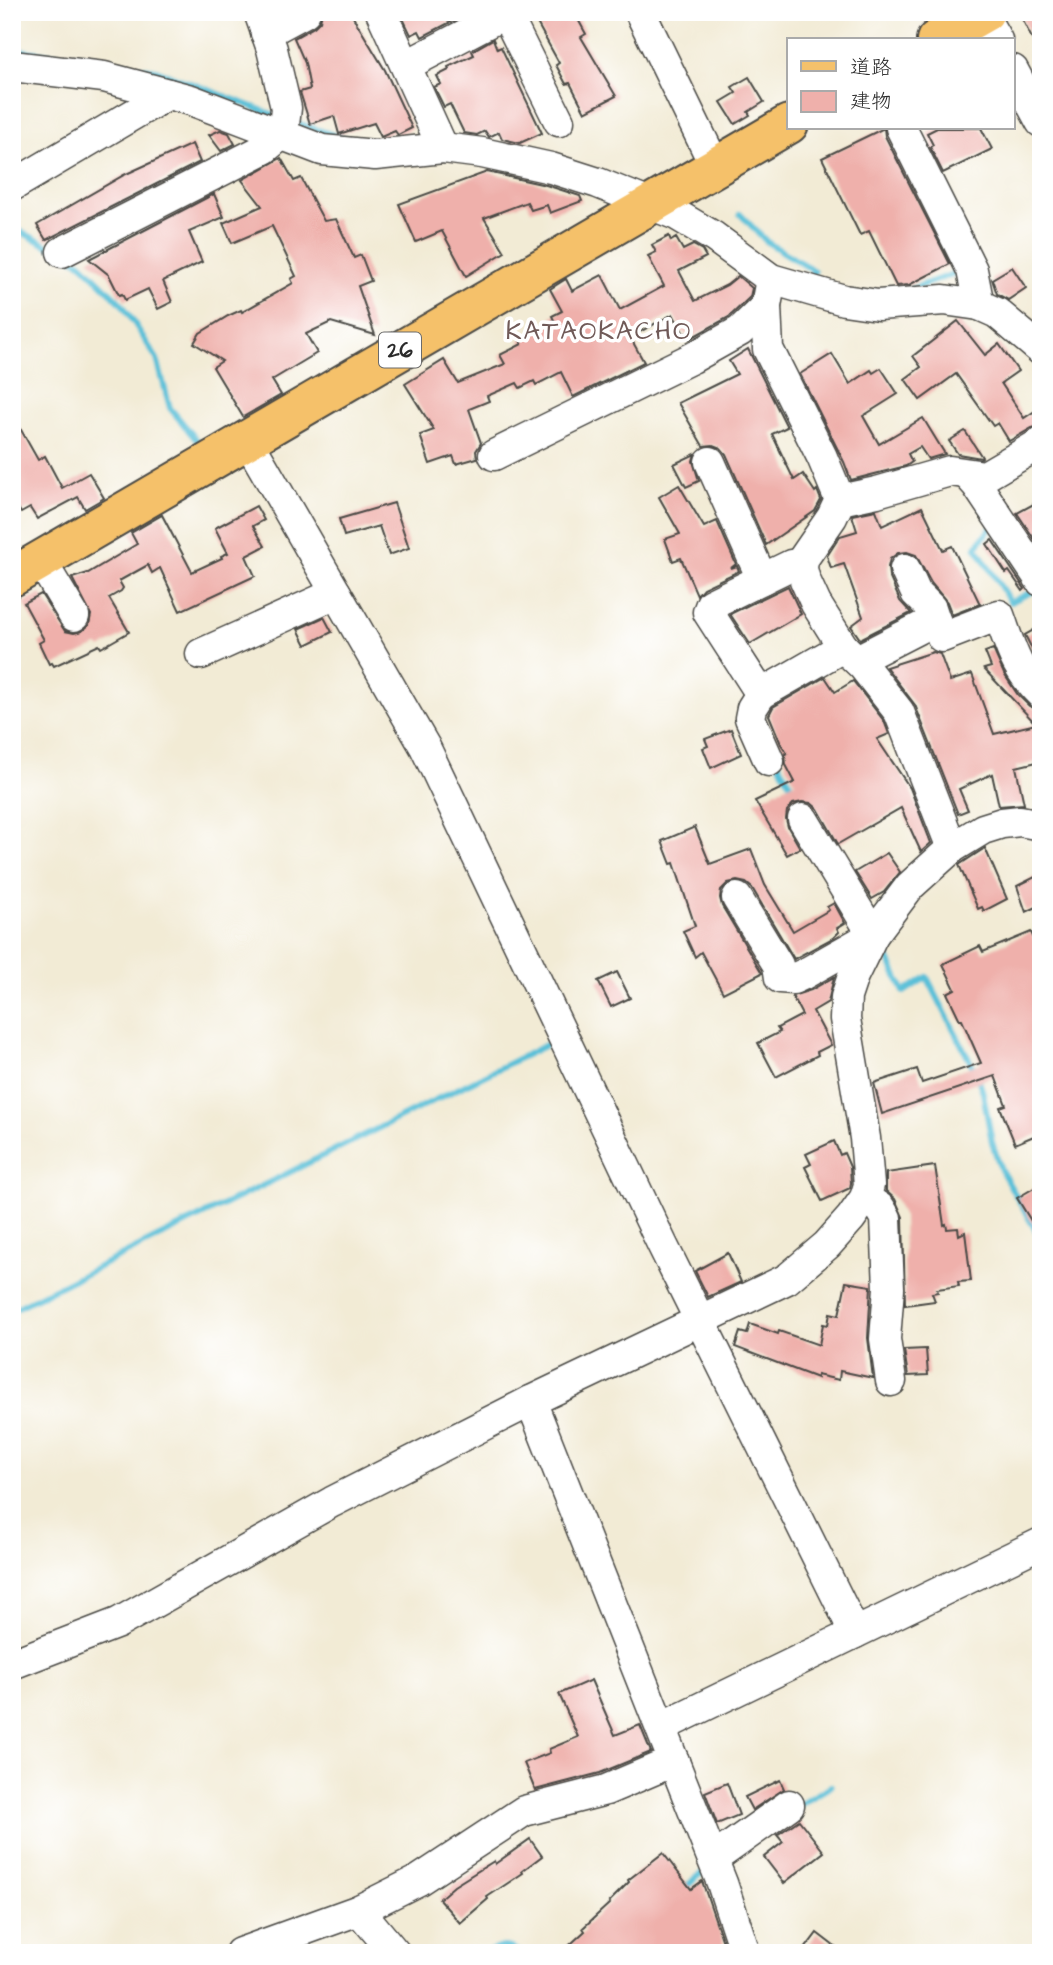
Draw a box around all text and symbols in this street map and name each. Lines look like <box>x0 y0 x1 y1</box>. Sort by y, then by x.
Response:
legend <box>787 38 1014 130</box>
text: 道路 <box>850 53 892 82</box>
text: 建物 <box>850 87 892 116</box>
district label: KATAOKACHO <box>506 313 692 349</box>
road number: 26 <box>379 332 421 368</box>

